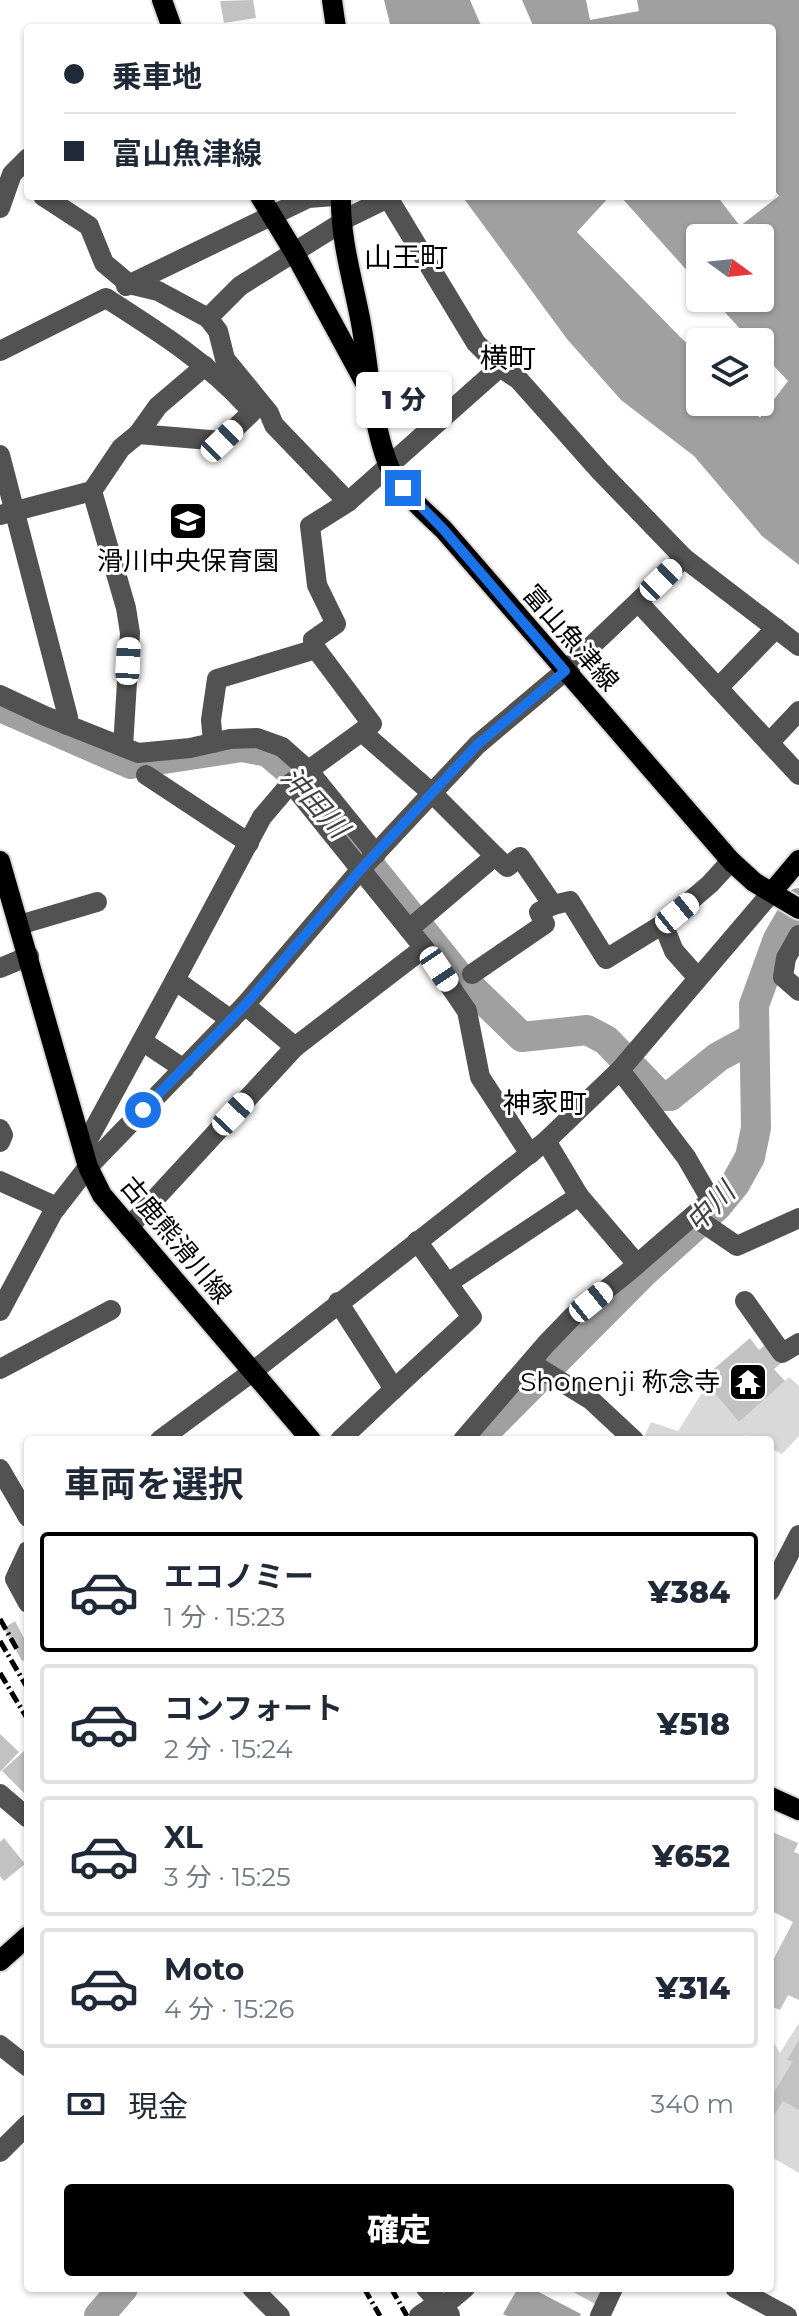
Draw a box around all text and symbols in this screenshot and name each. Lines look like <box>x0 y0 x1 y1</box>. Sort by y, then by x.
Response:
text: 乗車地 <box>112 58 202 95</box>
text: 富山魚津線 <box>112 135 262 172</box>
north arrow <box>686 224 774 312</box>
map controls <box>686 224 774 416</box>
district label: 山王町 <box>364 240 448 274</box>
button: layers <box>686 328 774 416</box>
district label: 横町 <box>480 341 536 375</box>
callout: 1 分 <box>355 372 451 428</box>
text: 1 分 <box>382 384 426 416</box>
car <box>196 416 248 466</box>
route end <box>385 470 421 506</box>
school or university icon: 滑川中央保育園 <box>167 500 209 542</box>
place label: 滑川中央保育園 <box>97 545 279 577</box>
car <box>635 555 687 605</box>
street label: 富山魚津線 <box>516 578 626 698</box>
car <box>115 636 141 686</box>
water label: 沖田川 <box>274 759 358 847</box>
car <box>651 889 703 937</box>
car <box>416 942 462 996</box>
district label: 神家町 <box>503 1086 587 1120</box>
car <box>208 1088 258 1140</box>
route start <box>125 1092 161 1128</box>
street label: 古鹿熊滑川線 <box>114 1170 238 1310</box>
water label: 中川 <box>678 1173 744 1239</box>
car <box>565 1278 617 1326</box>
temple icon: Shonenji 称念寺 <box>727 1361 769 1403</box>
place label: Shonenji 称念寺 <box>520 1366 720 1398</box>
text: 車両を選択 <box>64 1462 244 1506</box>
icon: car <box>68 1556 140 1628</box>
text: エコノミー <box>164 1558 314 1595</box>
text: ¥384 <box>648 1574 730 1611</box>
text: 1 分 · 15:23 <box>164 1601 285 1633</box>
icon: car <box>68 1688 140 1760</box>
text: コンフォート <box>164 1690 343 1727</box>
text: ¥518 <box>657 1706 730 1743</box>
text: 2 分 · 15:24 <box>164 1733 293 1765</box>
text: XL <box>164 1819 203 1856</box>
icon: car <box>68 1820 140 1892</box>
text: ¥652 <box>652 1838 730 1875</box>
text: 3 分 · 15:25 <box>164 1861 291 1893</box>
text: Moto <box>164 1951 245 1988</box>
icon: car <box>68 1952 140 2024</box>
text: ¥314 <box>656 1970 730 2007</box>
text: 4 分 · 15:26 <box>164 1993 294 2025</box>
icon: cash <box>64 2082 108 2126</box>
text: 現金 <box>128 2088 188 2125</box>
text: 340 m <box>651 2088 734 2120</box>
button: 確定 <box>64 2184 734 2276</box>

